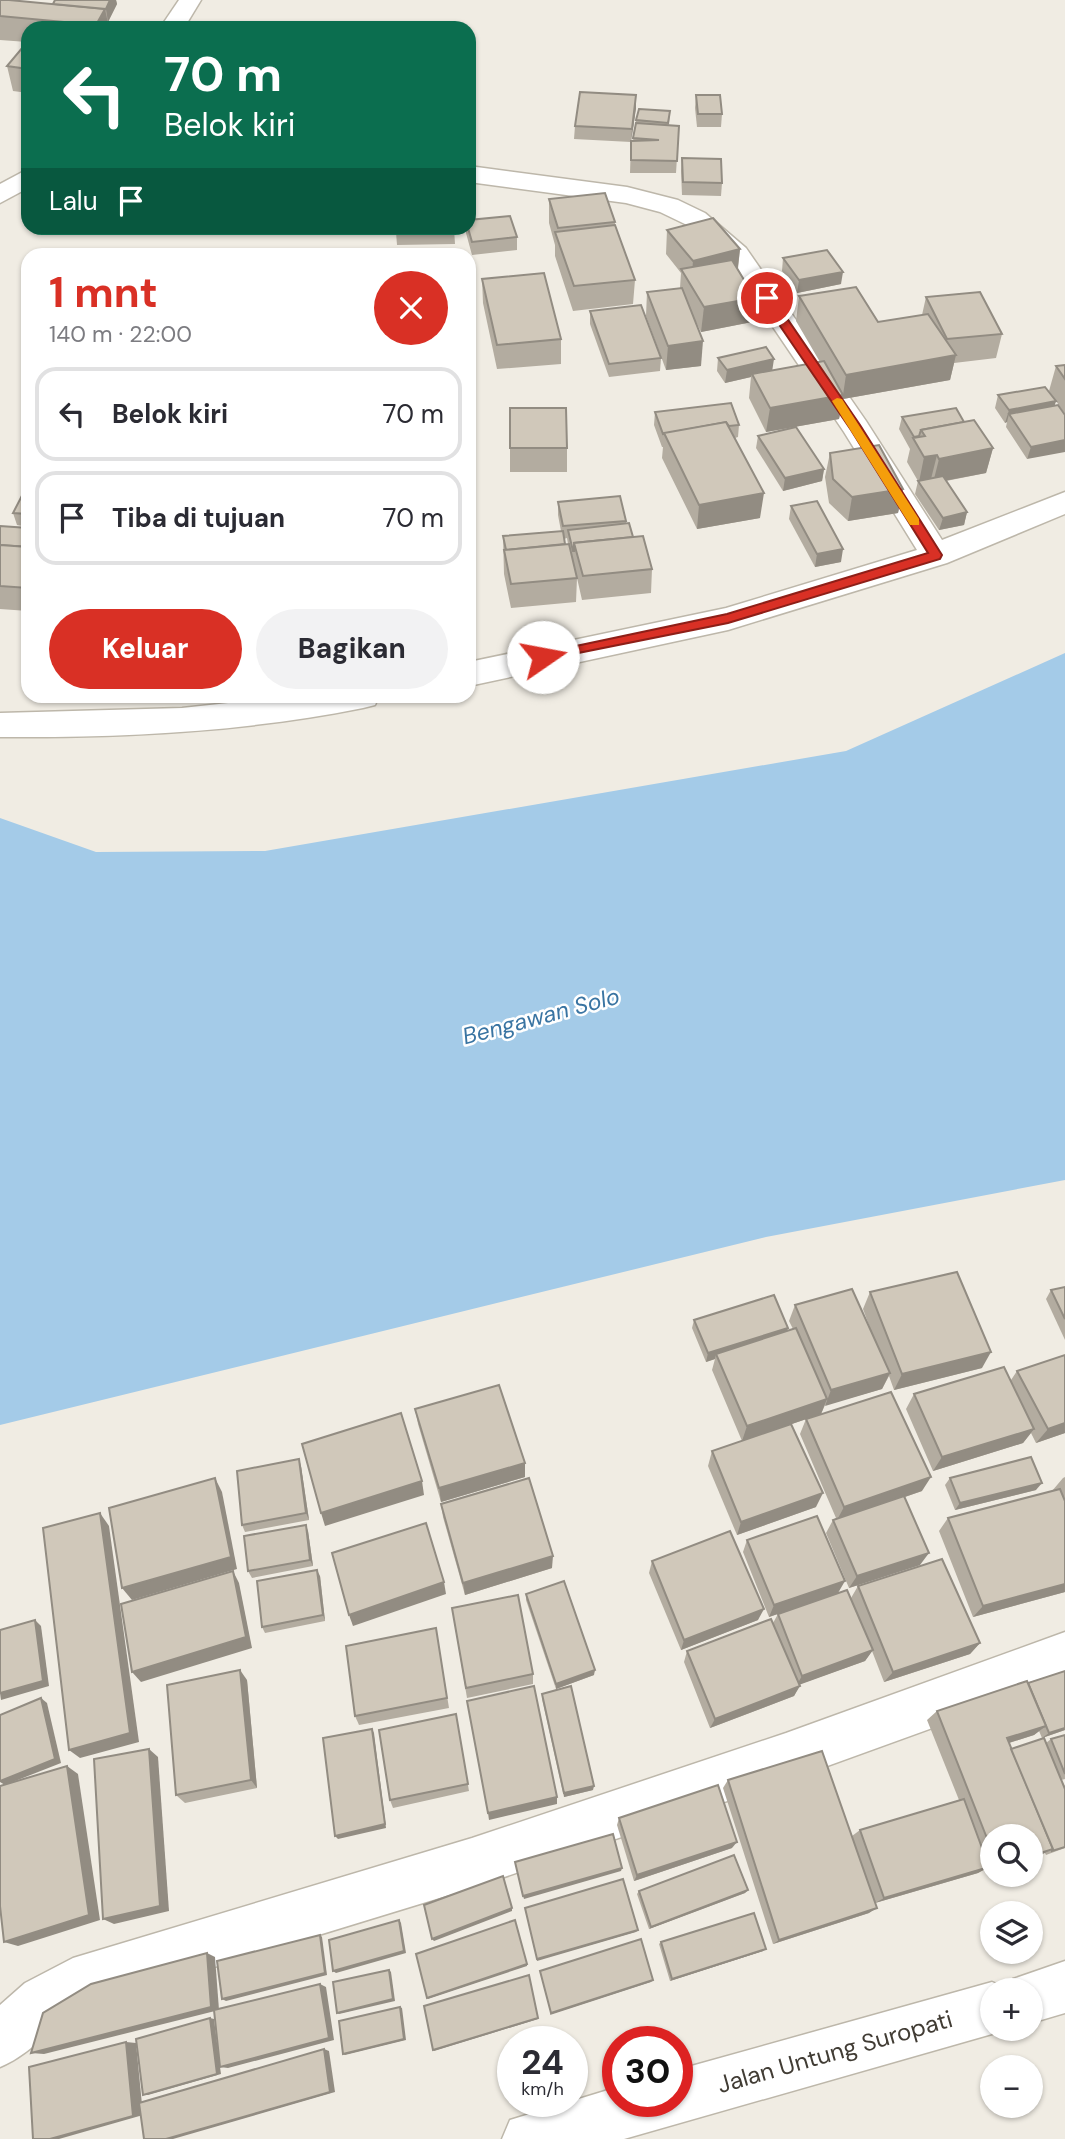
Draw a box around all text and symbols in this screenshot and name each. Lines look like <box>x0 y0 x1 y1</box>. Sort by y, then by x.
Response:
text: 70 m <box>164 42 282 106</box>
icon: left <box>49 49 140 140</box>
text: Belok kiri <box>164 104 296 146</box>
icon: arrive <box>112 182 150 220</box>
text: Lalu <box>49 184 98 218</box>
text: 1 mnt <box>49 265 158 320</box>
pin <box>737 268 797 328</box>
button: close <box>374 271 448 345</box>
icon: arrive <box>748 279 786 317</box>
text: 140 m · 22:00 <box>49 319 192 349</box>
icon: left <box>53 395 91 433</box>
text: Belok kiri <box>112 397 228 431</box>
text: 70 m <box>383 397 444 431</box>
icon: arrive <box>53 499 91 537</box>
text: Tiba di tujuan <box>112 501 285 535</box>
text: 70 m <box>383 501 444 535</box>
button: Keluar <box>49 609 242 689</box>
button: Bagikan <box>256 609 448 689</box>
position arrow <box>506 620 580 694</box>
water label: Bengawan Solo <box>459 981 623 1051</box>
map controls <box>980 1824 1043 2118</box>
button: search <box>980 1824 1043 1887</box>
button: layers <box>980 1901 1043 1964</box>
button: + <box>980 1978 1043 2041</box>
street label: Jalan Untung Suropati <box>714 2003 956 2100</box>
speed limit sign: 30 <box>602 2026 693 2117</box>
text: 24 <box>521 2039 564 2085</box>
button: − <box>980 2055 1043 2118</box>
text: km/h <box>521 2077 564 2101</box>

